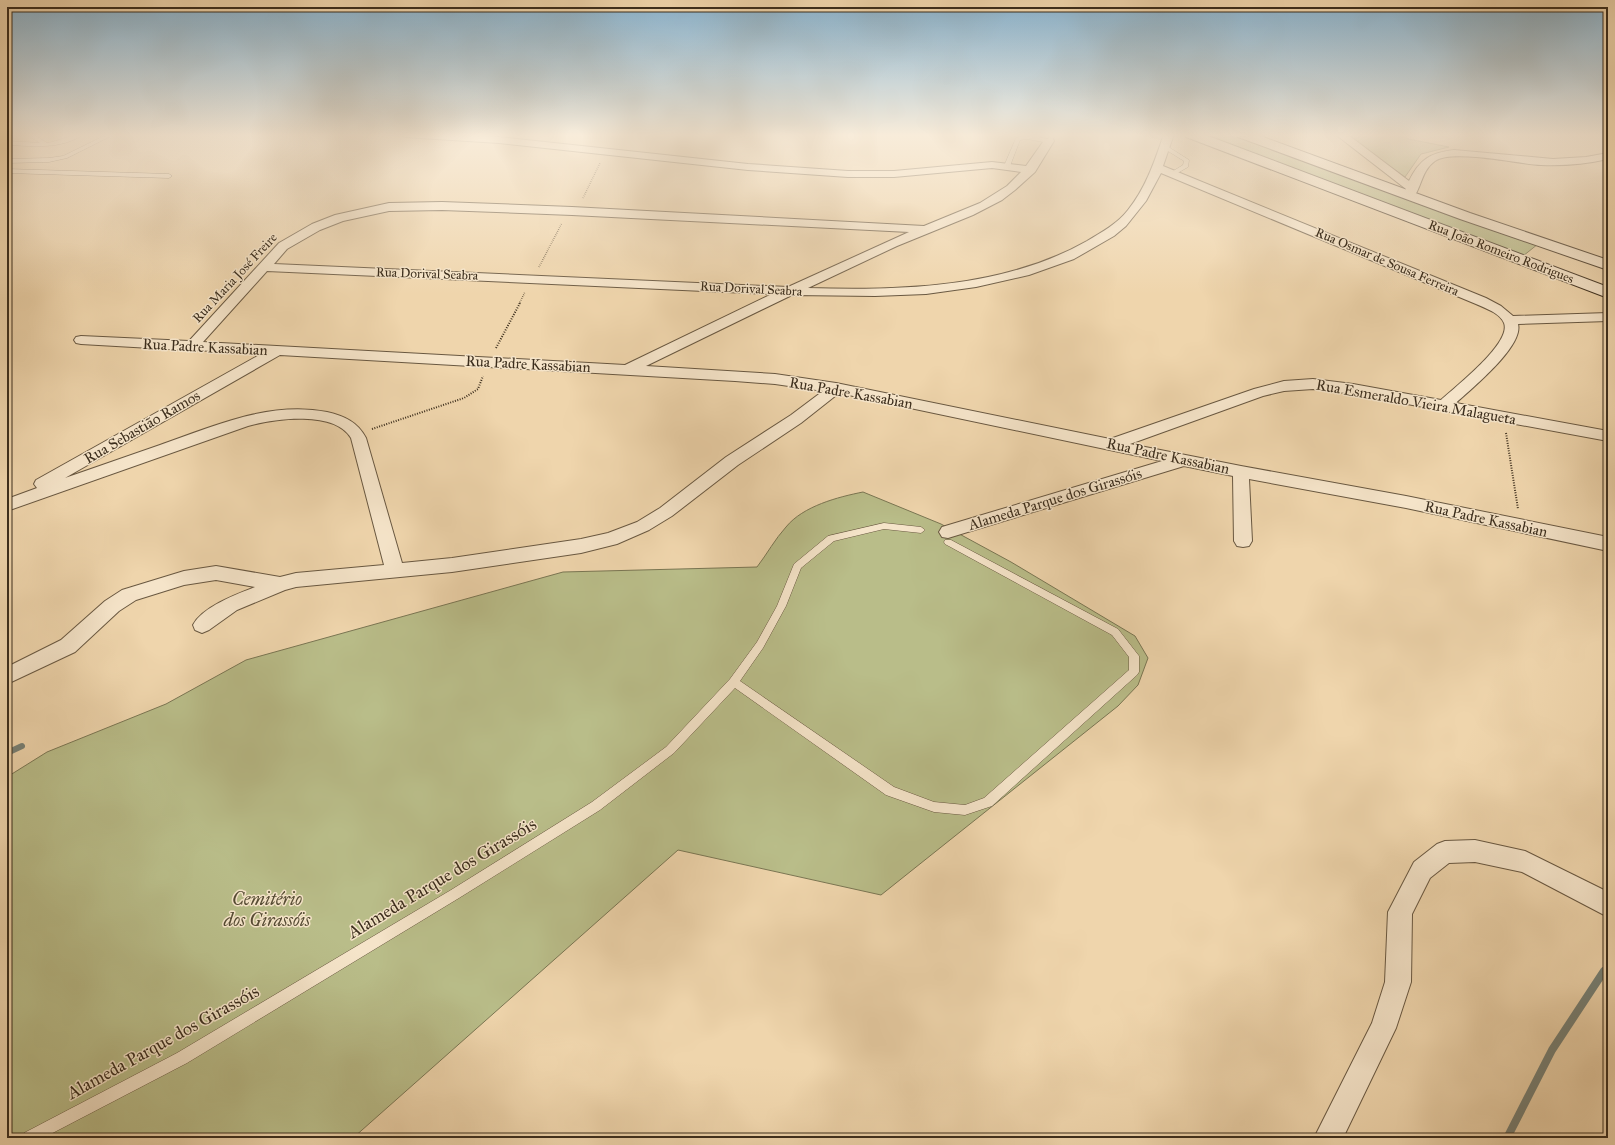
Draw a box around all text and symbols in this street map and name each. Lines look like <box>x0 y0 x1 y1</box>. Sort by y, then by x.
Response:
street label: Rua João Romeiro Rodrigues <box>1426 217 1576 287</box>
street label: Rua Osmar de Sousa Ferreira <box>1313 224 1462 300</box>
street label: Rua Maria José Freire <box>189 229 281 326</box>
street label: Rua Dorival Seabra <box>376 264 479 284</box>
street label: Rua Dorival Seabra <box>699 278 803 300</box>
street label: Rua Padre Kassabian <box>142 335 268 359</box>
street label: Rua Padre Kassabian <box>465 352 591 376</box>
street label: Rua Padre Kassabian <box>788 373 914 413</box>
street label: Rua Esmeraldo Vieira Malagueta <box>1315 376 1518 429</box>
street label: Rua Sebastião Ramos <box>81 386 203 468</box>
street label: Rua Padre Kassabian <box>1105 434 1231 478</box>
street label: Alameda Parque dos Girassóis <box>965 464 1144 535</box>
street label: Rua Padre Kassabian <box>1423 497 1549 541</box>
street label: Alameda Parque dos Girassóis <box>343 813 541 945</box>
park label: Cemitério dos Girassóis <box>223 888 311 931</box>
street label: Alameda Parque dos Girassóis <box>62 980 264 1105</box>

